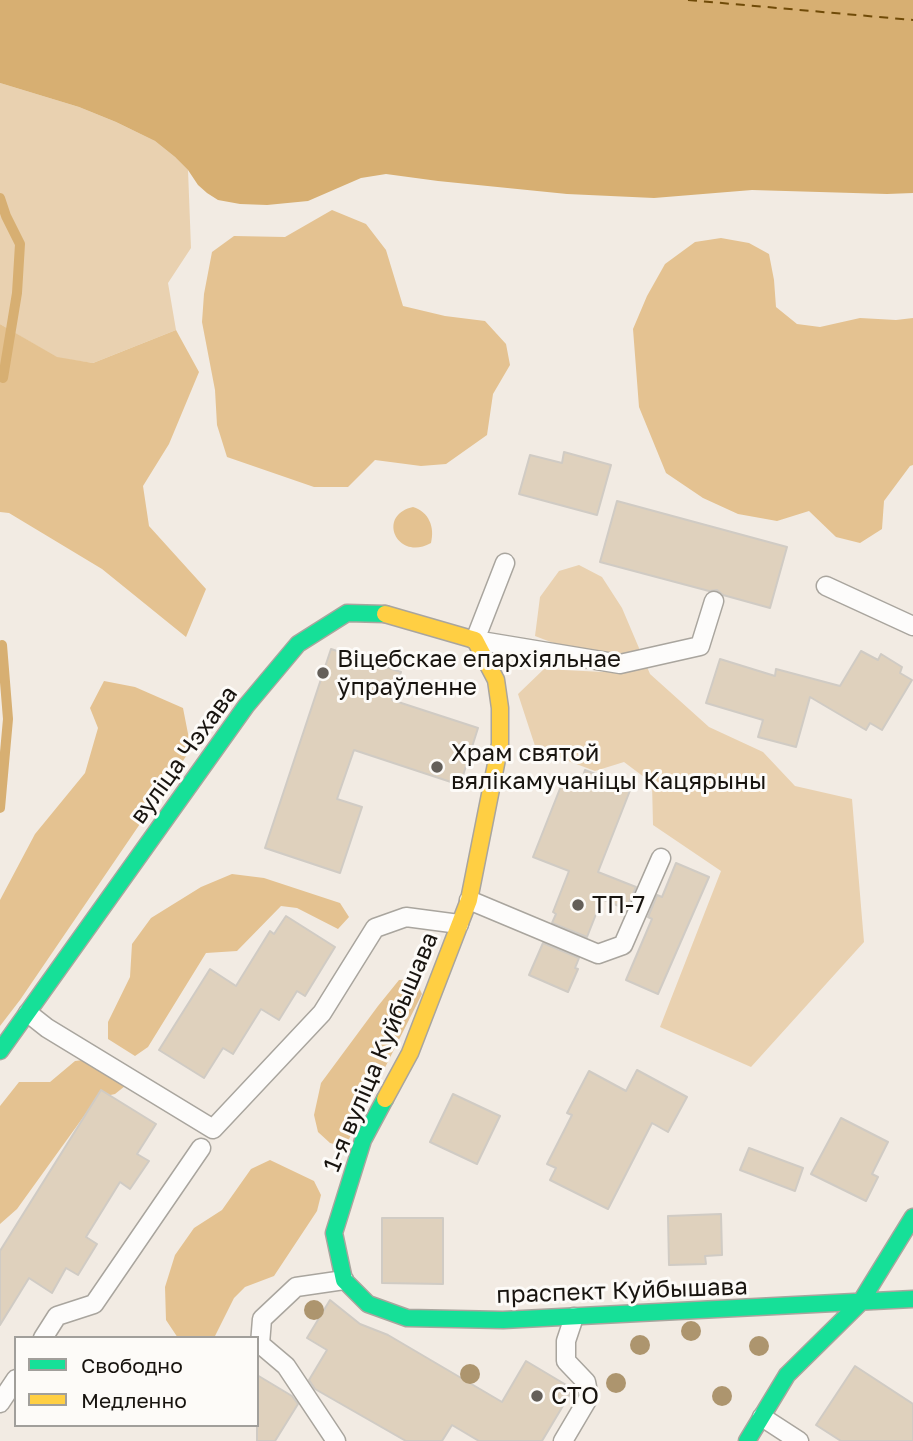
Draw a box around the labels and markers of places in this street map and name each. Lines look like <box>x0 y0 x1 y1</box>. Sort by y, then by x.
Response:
place label: Віцебскае епархіяльнае ўпраўленне <box>337 645 621 701</box>
marker: Віцебскае епархіяльнае ўпраўленне <box>315 665 331 681</box>
place label: Храм святой вялікамучаніцы Кацярыны <box>451 739 767 795</box>
marker: Храм святой вялікамучаніцы Кацярыны <box>429 759 445 775</box>
place label: ТП-7 <box>592 891 645 919</box>
marker: ТП-7 <box>570 897 586 913</box>
place label: СТО <box>551 1382 599 1410</box>
marker: СТО <box>529 1388 545 1404</box>

